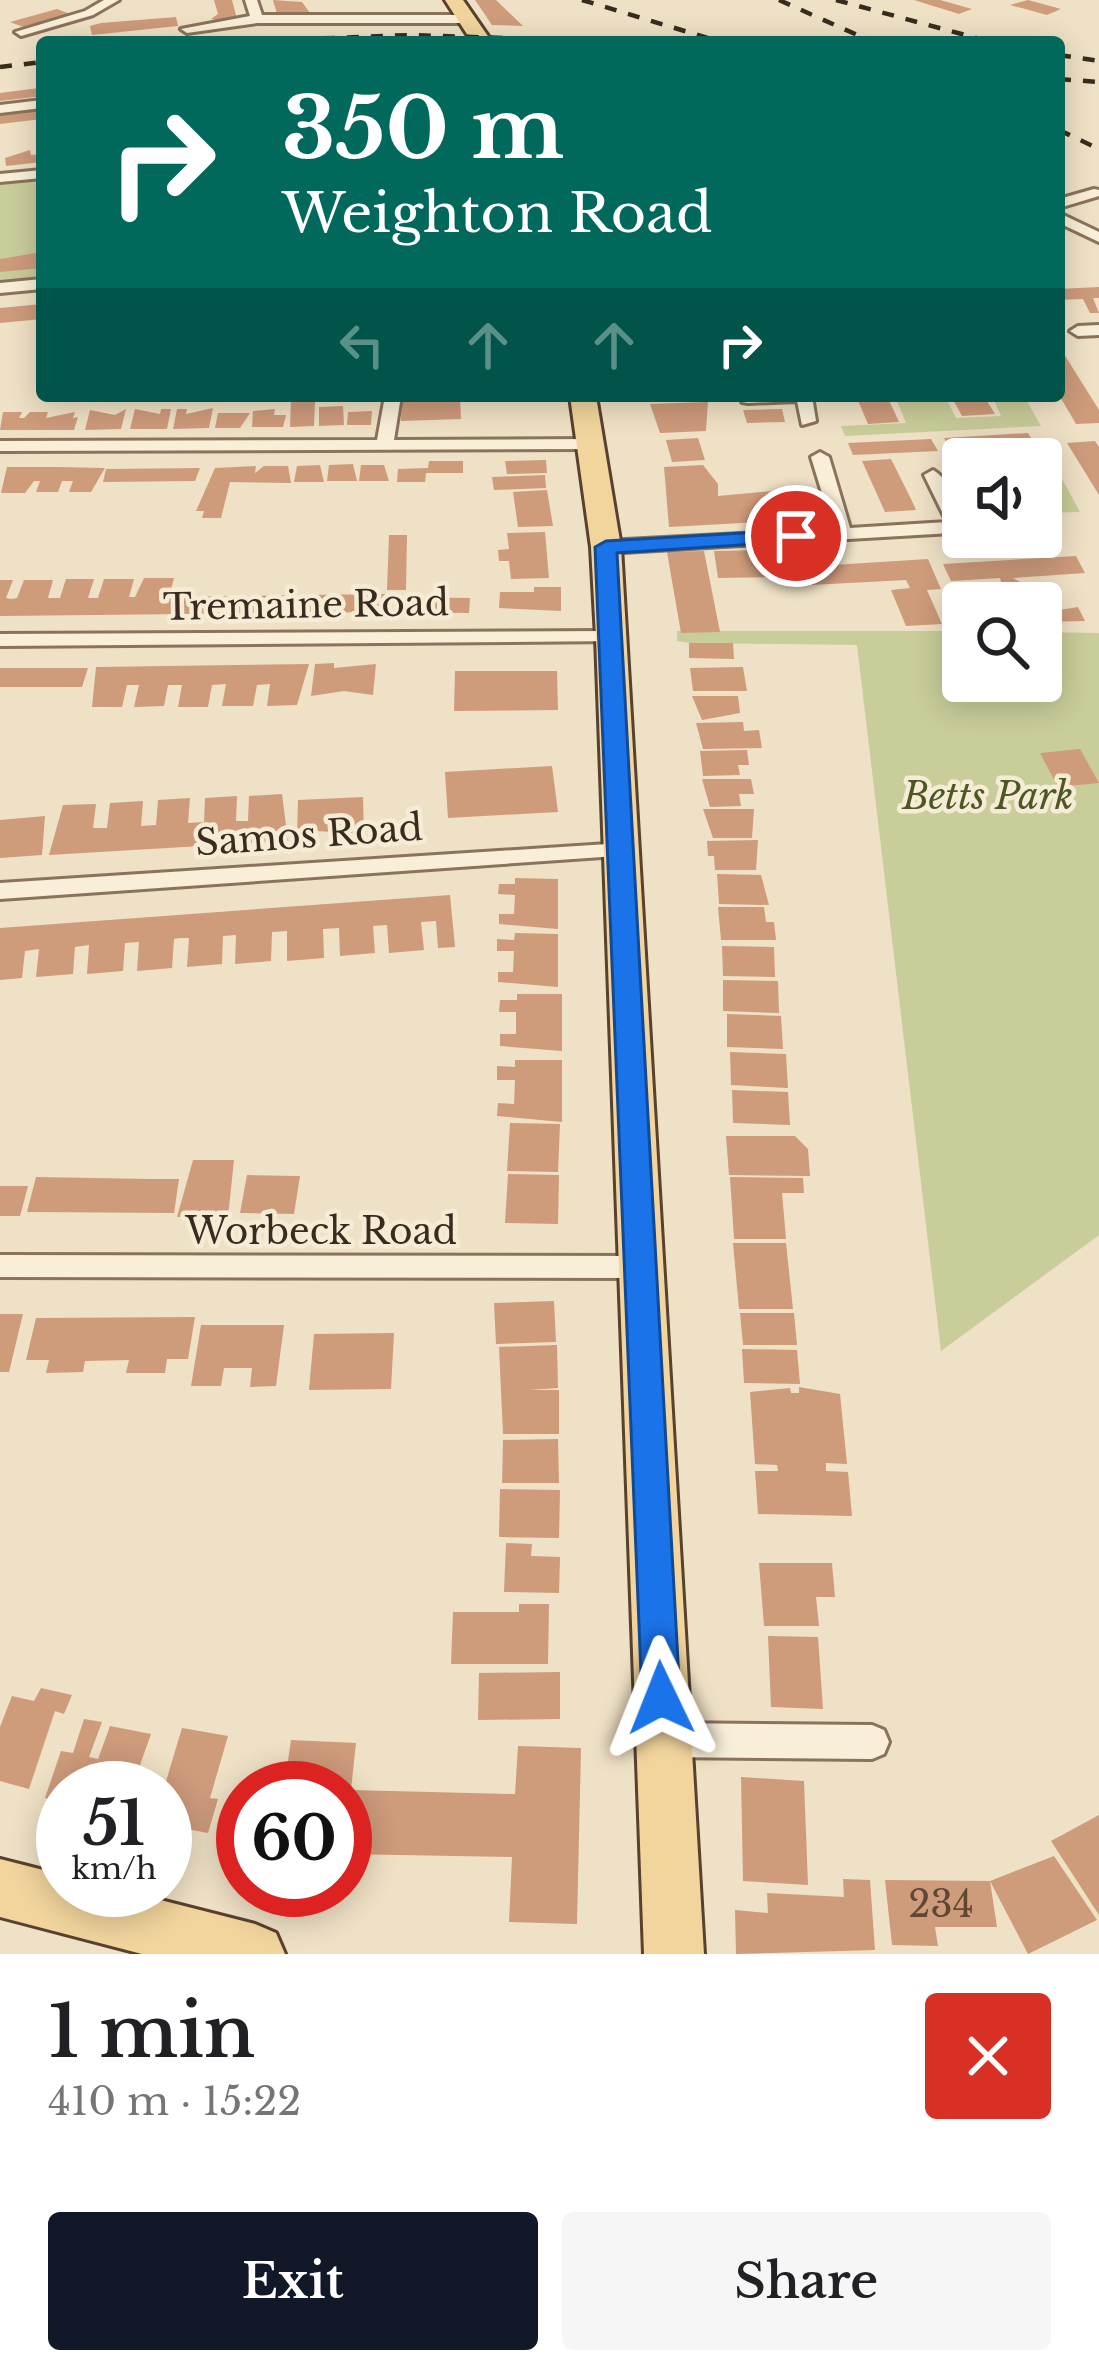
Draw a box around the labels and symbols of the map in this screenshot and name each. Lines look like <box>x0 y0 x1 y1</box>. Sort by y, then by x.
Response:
pin <box>745 485 847 587</box>
street label: Tremaine Road <box>163 580 449 630</box>
park label: Betts Park <box>900 774 1074 819</box>
street label: Samos Road <box>194 805 424 865</box>
street label: Worbeck Road <box>184 1209 457 1254</box>
position arrow <box>598 1635 724 1761</box>
speed limit sign: 60 <box>216 1761 372 1917</box>
house number: 234 <box>908 1882 974 1927</box>

